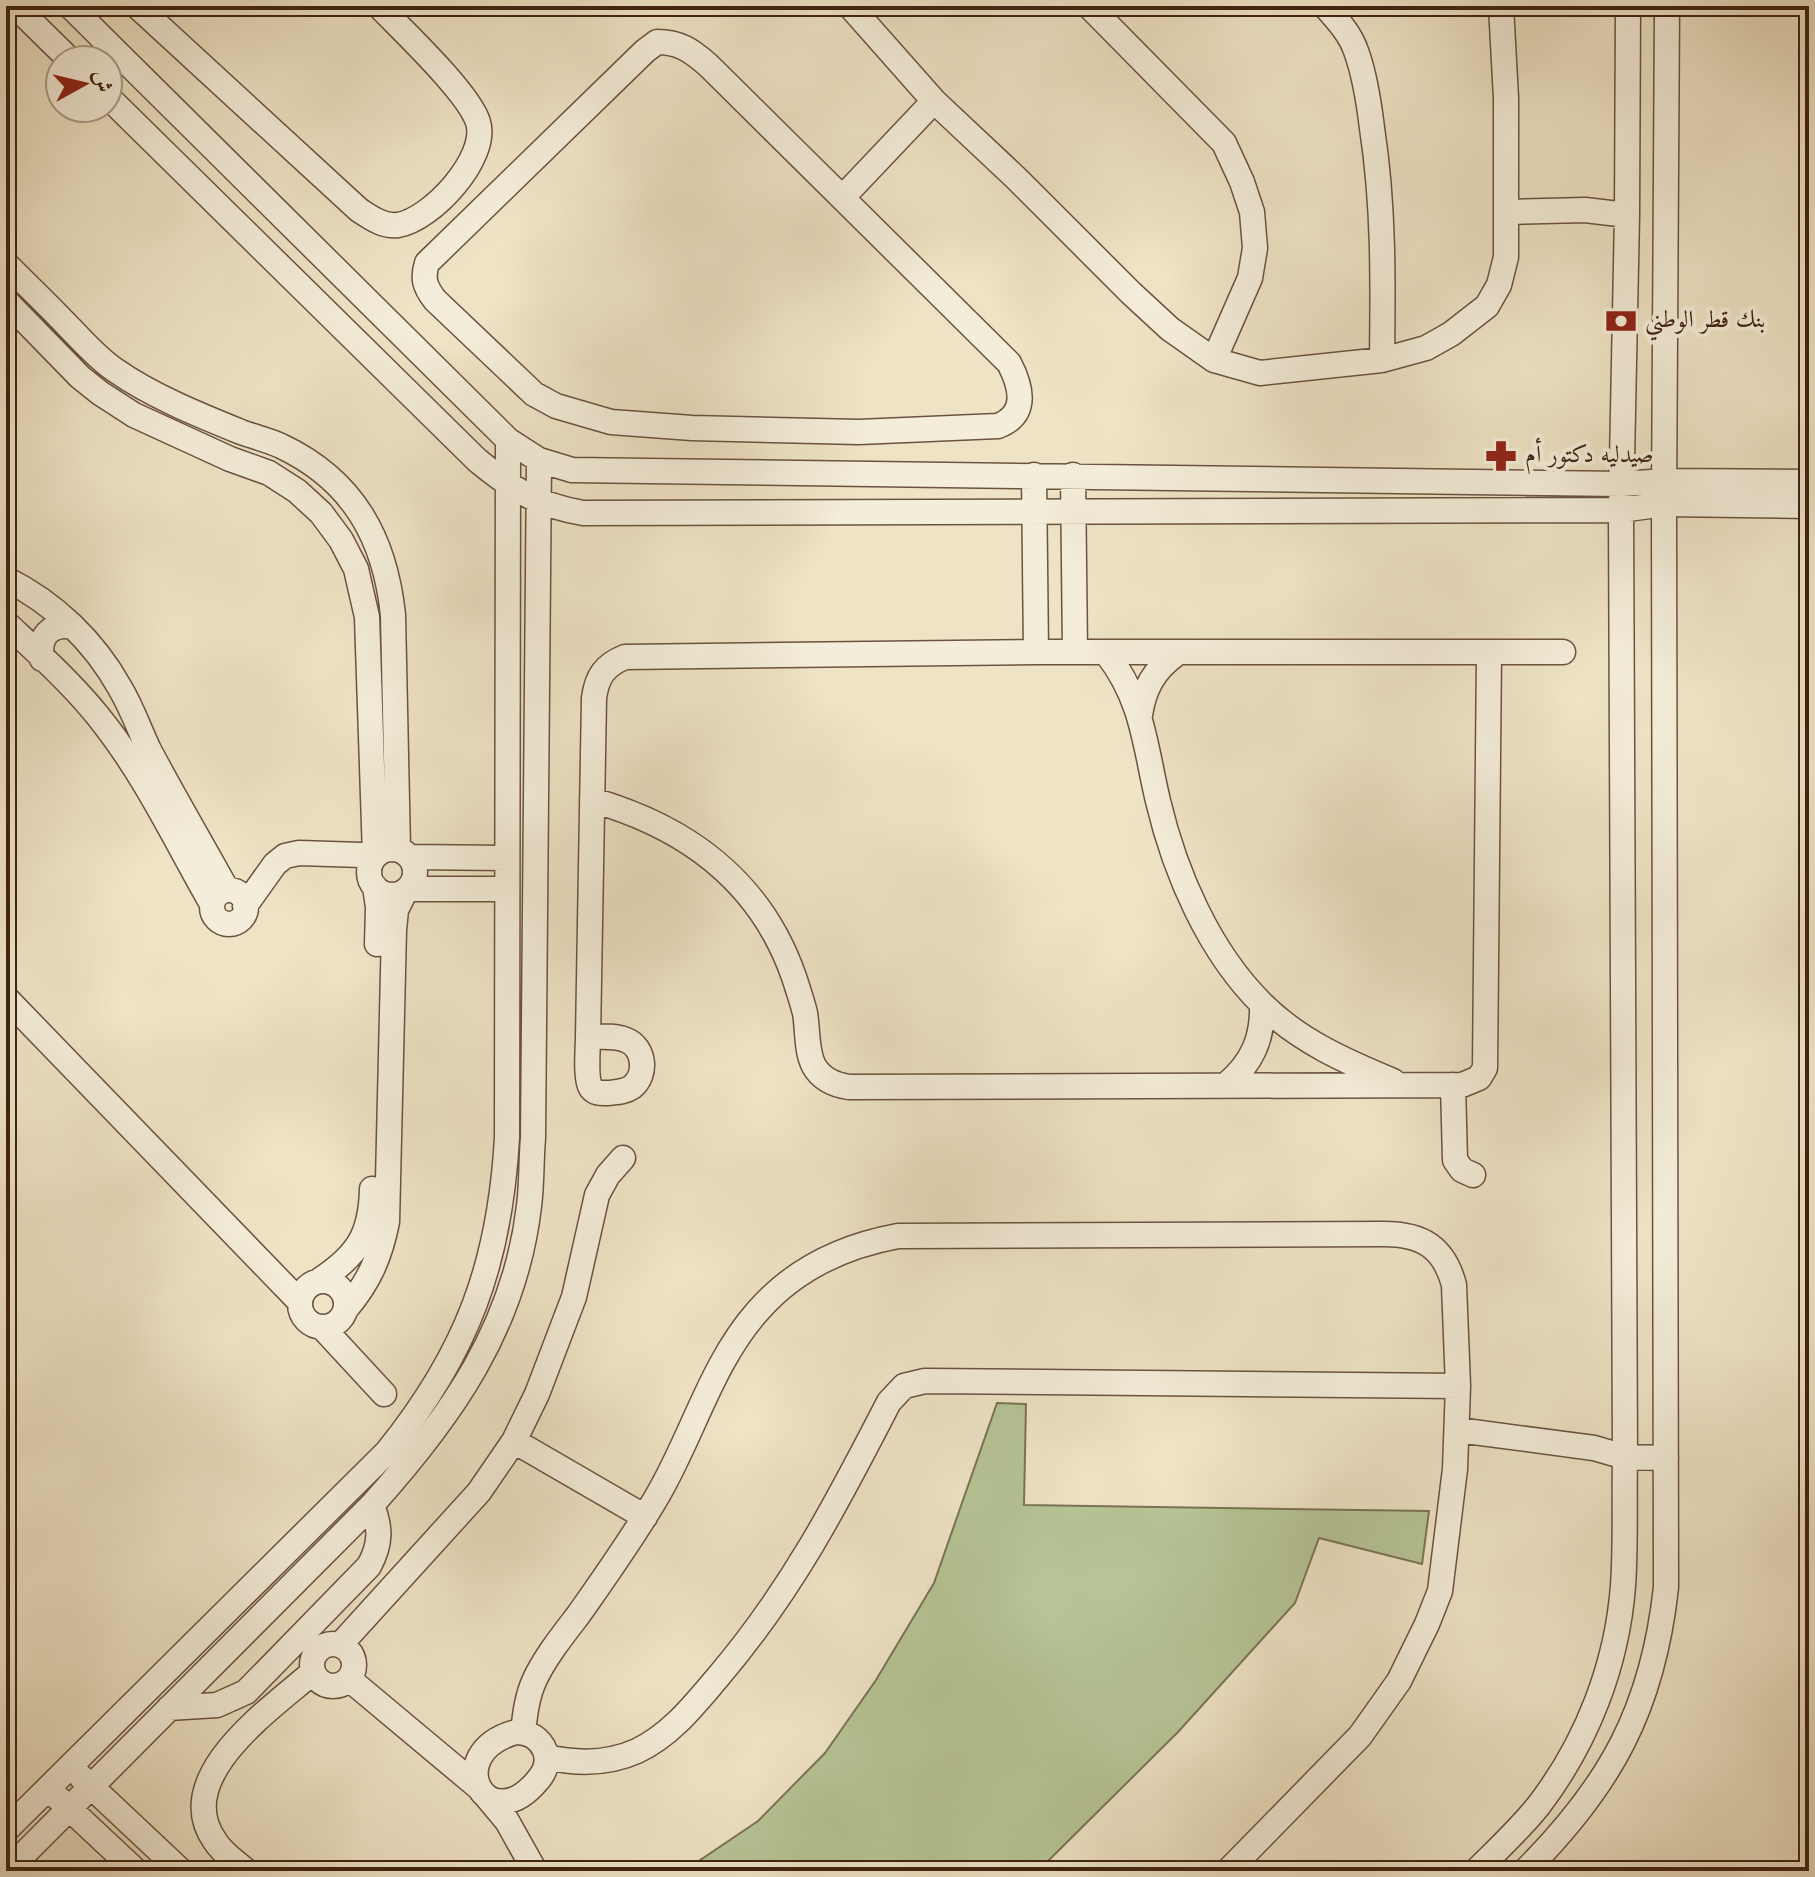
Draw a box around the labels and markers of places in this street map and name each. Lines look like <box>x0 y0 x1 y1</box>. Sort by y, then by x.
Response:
bank icon: بنك قطر الوطني <box>1604 304 1638 338</box>
place label: بنك قطر الوطني <box>1645 308 1765 341</box>
place label: صيدليه دكتور أم <box>1525 437 1654 475</box>
pharmacy icon: صيدليه دكتور أم <box>1484 439 1518 473</box>

